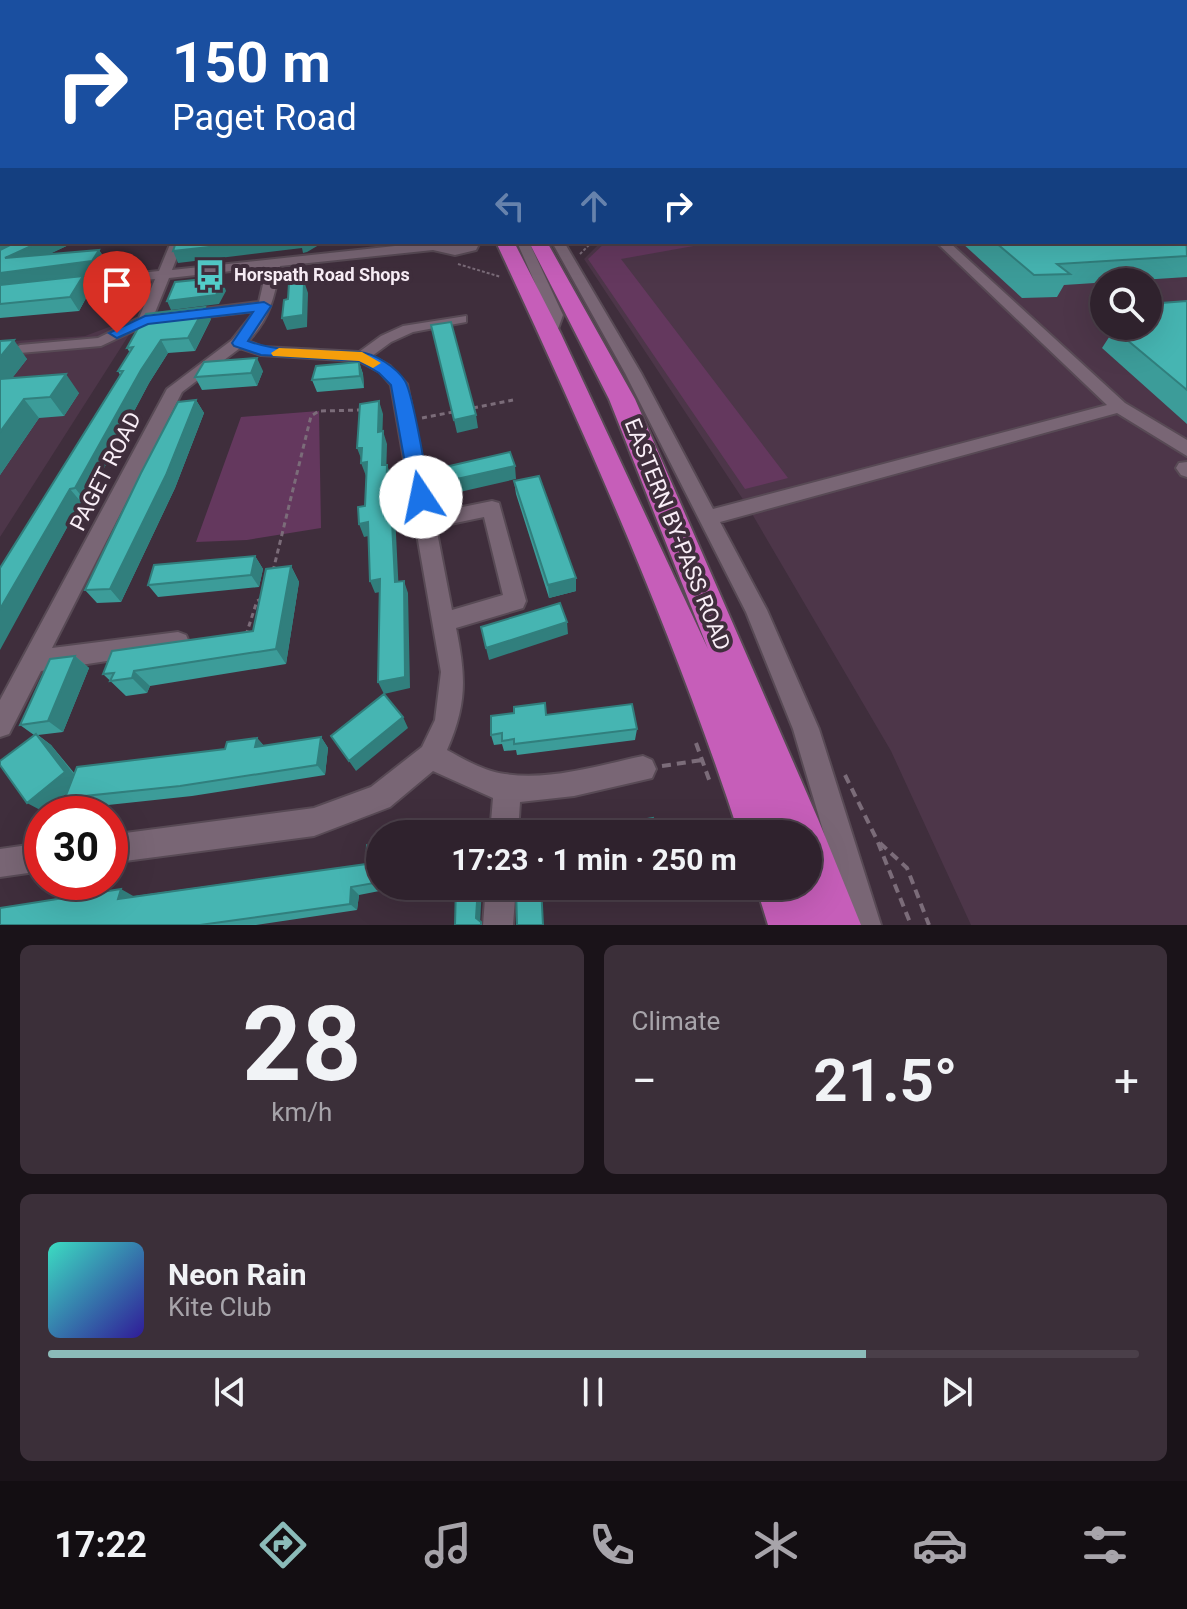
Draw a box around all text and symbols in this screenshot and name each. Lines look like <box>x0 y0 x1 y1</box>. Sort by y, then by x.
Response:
text: 150 m <box>172 30 331 96</box>
icon: right <box>40 32 144 136</box>
text: Paget Road <box>172 97 357 139</box>
icon: left <box>488 184 532 228</box>
icon: ahead <box>572 184 616 228</box>
icon: right <box>656 184 700 228</box>
pin <box>83 251 151 333</box>
bus stop icon: Horspath Road Shops <box>193 258 227 292</box>
icon: arrive <box>95 263 139 307</box>
place label: Horspath Road Shops <box>234 264 410 285</box>
map controls <box>1090 268 1162 340</box>
button: search <box>1090 268 1162 340</box>
street label: PAGET ROAD <box>65 408 146 535</box>
street label: EASTERN BY-PASS ROAD <box>620 415 736 654</box>
position arrow <box>379 455 463 539</box>
speed limit sign: 30 <box>24 796 128 900</box>
text: 17:23 · 1 min · 250 m <box>451 842 737 877</box>
text: 28 <box>242 984 361 1105</box>
text: Climate <box>632 1006 720 1036</box>
text: 21.5° <box>813 1045 957 1116</box>
text: − <box>632 1055 657 1107</box>
text: + <box>1114 1055 1139 1107</box>
text: km/h <box>271 1097 332 1127</box>
text: Neon Rain <box>168 1257 307 1292</box>
text: Kite Club <box>168 1292 272 1322</box>
icon: previous <box>208 1370 252 1414</box>
icon: pause <box>571 1370 615 1414</box>
icon: next <box>935 1370 979 1414</box>
icon: directions <box>255 1517 311 1573</box>
icon: music <box>420 1517 476 1573</box>
icon: phone <box>584 1517 640 1573</box>
icon: climate <box>748 1517 804 1573</box>
icon: car <box>912 1517 968 1573</box>
icon: filters <box>1077 1517 1133 1573</box>
text: 17:22 <box>54 1524 147 1566</box>

